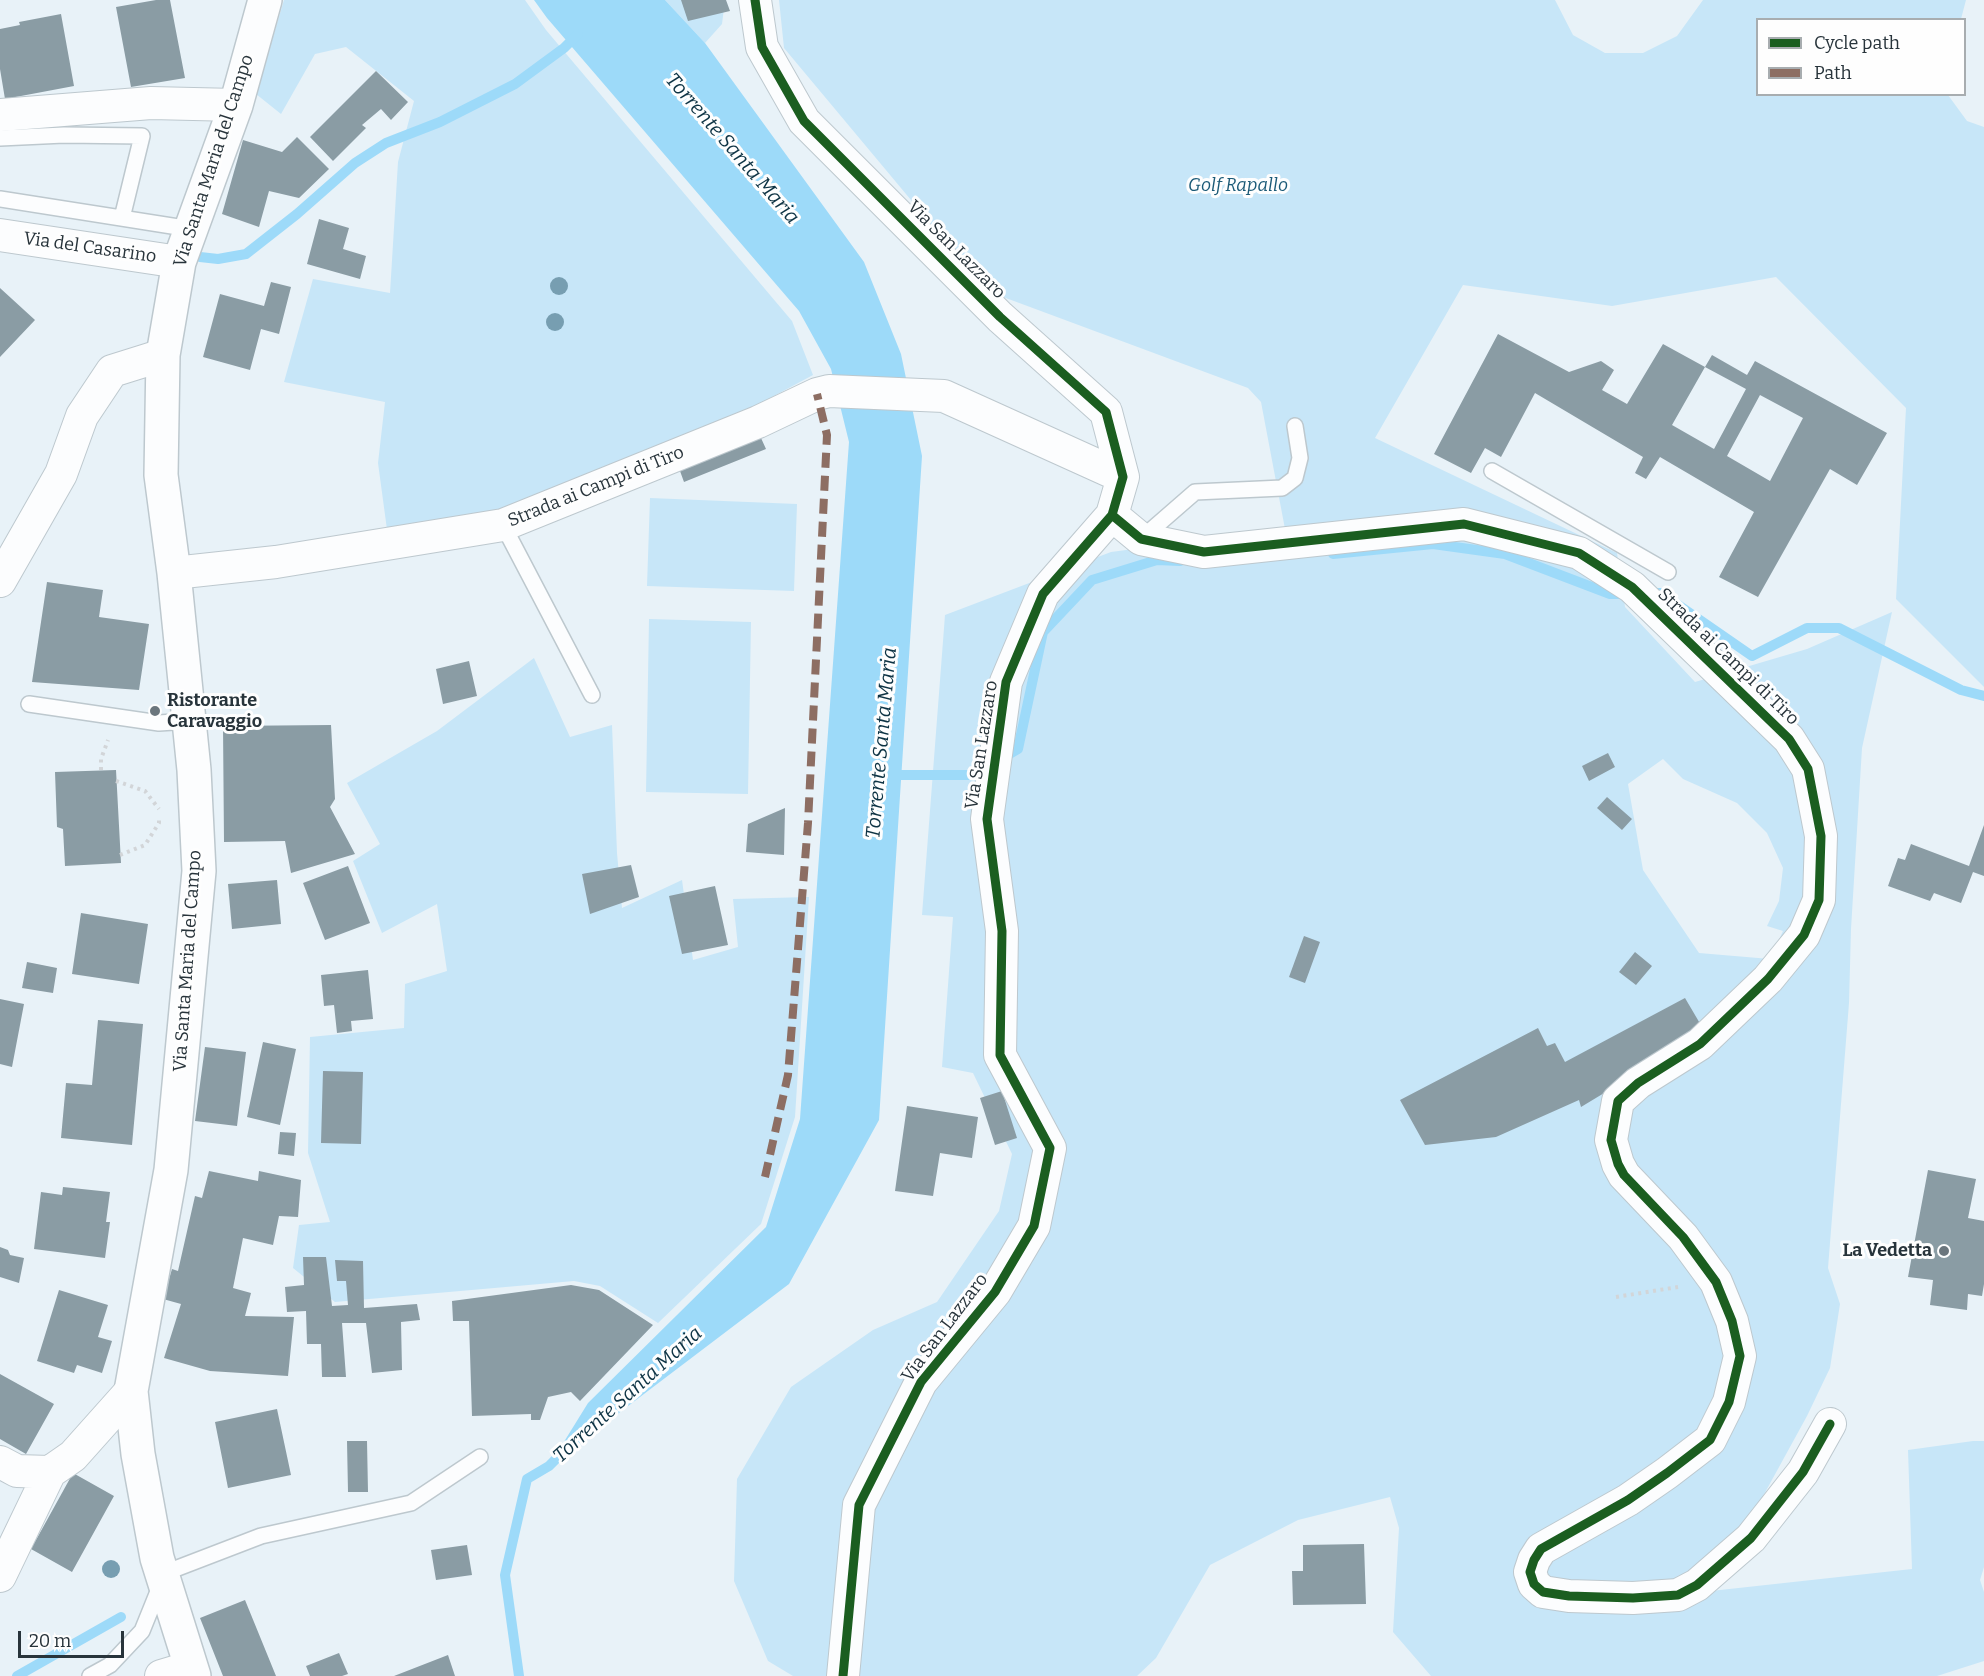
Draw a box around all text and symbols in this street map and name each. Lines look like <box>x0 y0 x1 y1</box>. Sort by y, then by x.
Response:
legend <box>1756 18 1966 96</box>
text: Cycle path <box>1814 32 1900 54</box>
street label: Via Santa Maria del Campo <box>169 52 259 270</box>
text: Path <box>1814 62 1852 84</box>
water label: Torrente Santa Maria <box>660 69 804 229</box>
park label: Golf Rapallo <box>1188 175 1288 197</box>
street label: Via San Lazzaro <box>902 196 1010 304</box>
street label: Via del Casarino <box>22 228 158 268</box>
street label: Strada ai Campi di Tiro <box>505 442 687 532</box>
street label: Strada ai Campi di Tiro <box>1653 584 1803 730</box>
water label: Torrente Santa Maria <box>862 646 902 840</box>
street label: Via San Lazzaro <box>961 679 1003 811</box>
place label: Ristorante Caravaggio <box>167 690 262 732</box>
marker: Ristorante Caravaggio <box>148 704 162 718</box>
street label: Via Santa Maria del Campo <box>169 849 207 1073</box>
place label: La Vedetta <box>1842 1240 1932 1262</box>
marker: La Vedetta <box>1937 1244 1951 1258</box>
street label: Via San Lazzaro <box>897 1270 993 1386</box>
water label: Torrente Santa Maria <box>549 1322 707 1468</box>
scale bar <box>21 1619 128 1657</box>
text: 20 m <box>29 1630 71 1652</box>

